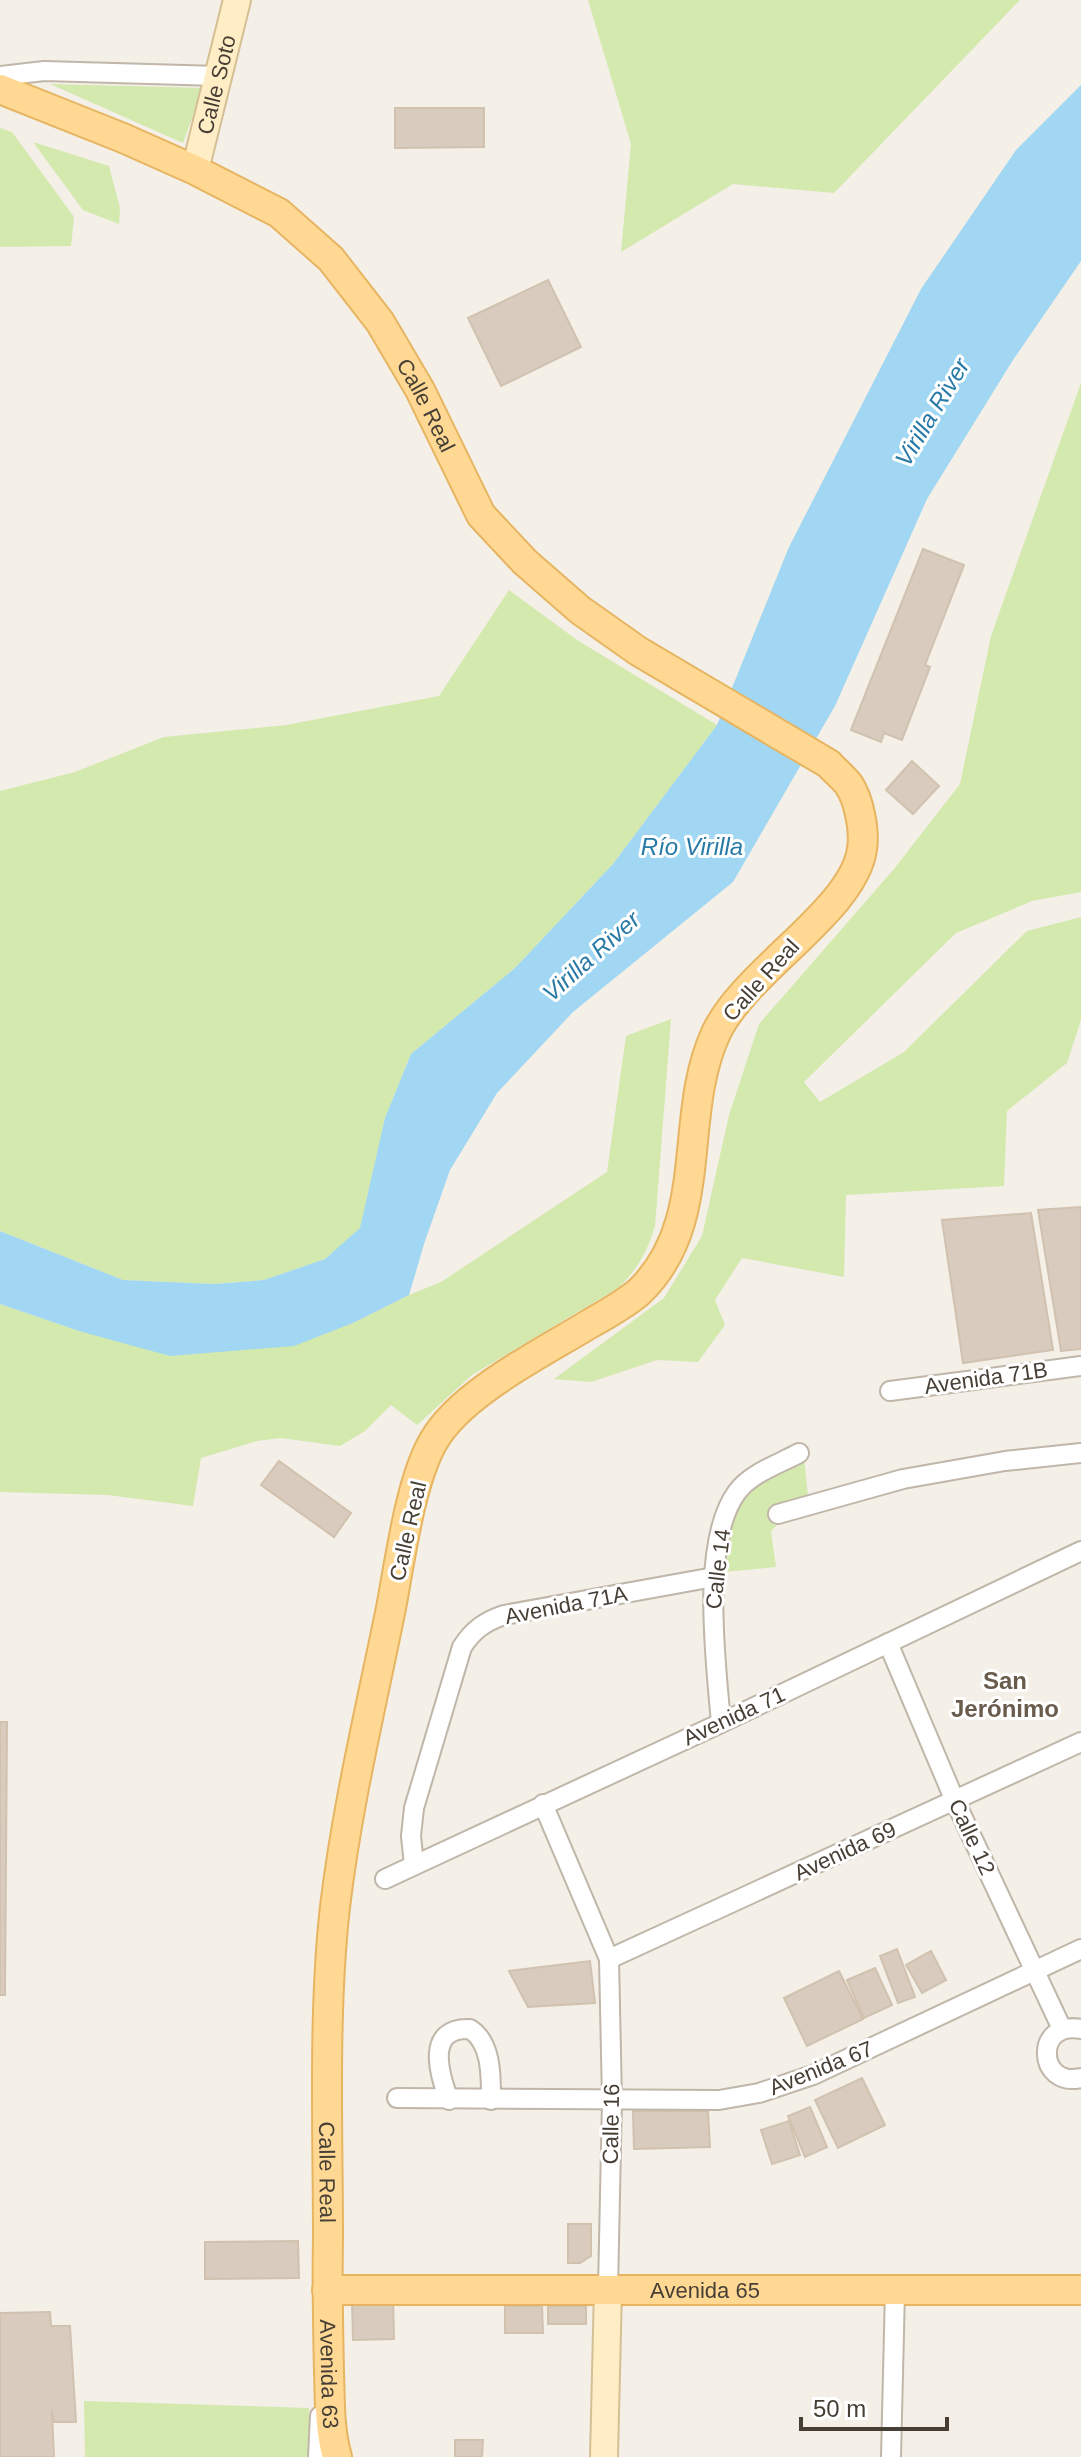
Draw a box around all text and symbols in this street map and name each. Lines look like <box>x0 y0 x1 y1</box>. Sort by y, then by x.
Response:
street label: Calle Soto <box>192 32 240 137</box>
water label: Virilla River <box>889 352 975 471</box>
street label: Calle Real <box>392 354 461 456</box>
water label: Río Virilla <box>641 833 743 860</box>
water label: Virilla River <box>537 905 646 1006</box>
street label: Calle Real <box>718 934 804 1026</box>
street label: Avenida 71B <box>923 1357 1049 1399</box>
street label: Calle Real <box>384 1479 432 1583</box>
street label: Calle 14 <box>701 1527 735 1611</box>
street label: Avenida 71A <box>503 1581 630 1629</box>
district label: San Jerónimo <box>951 1667 1059 1722</box>
street label: Avenida 71 <box>679 1681 789 1751</box>
street label: Calle 12 <box>944 1795 1000 1879</box>
street label: Avenida 69 <box>790 1816 900 1886</box>
street label: Avenida 67 <box>765 2036 877 2100</box>
street label: Calle 16 <box>598 2083 624 2165</box>
street label: Calle Real <box>315 2121 340 2223</box>
street label: Avenida 65 <box>650 2278 760 2303</box>
street label: Avenida 63 <box>315 2319 344 2430</box>
scale bar <box>801 2381 947 2431</box>
text: 50 m <box>813 2395 866 2422</box>

